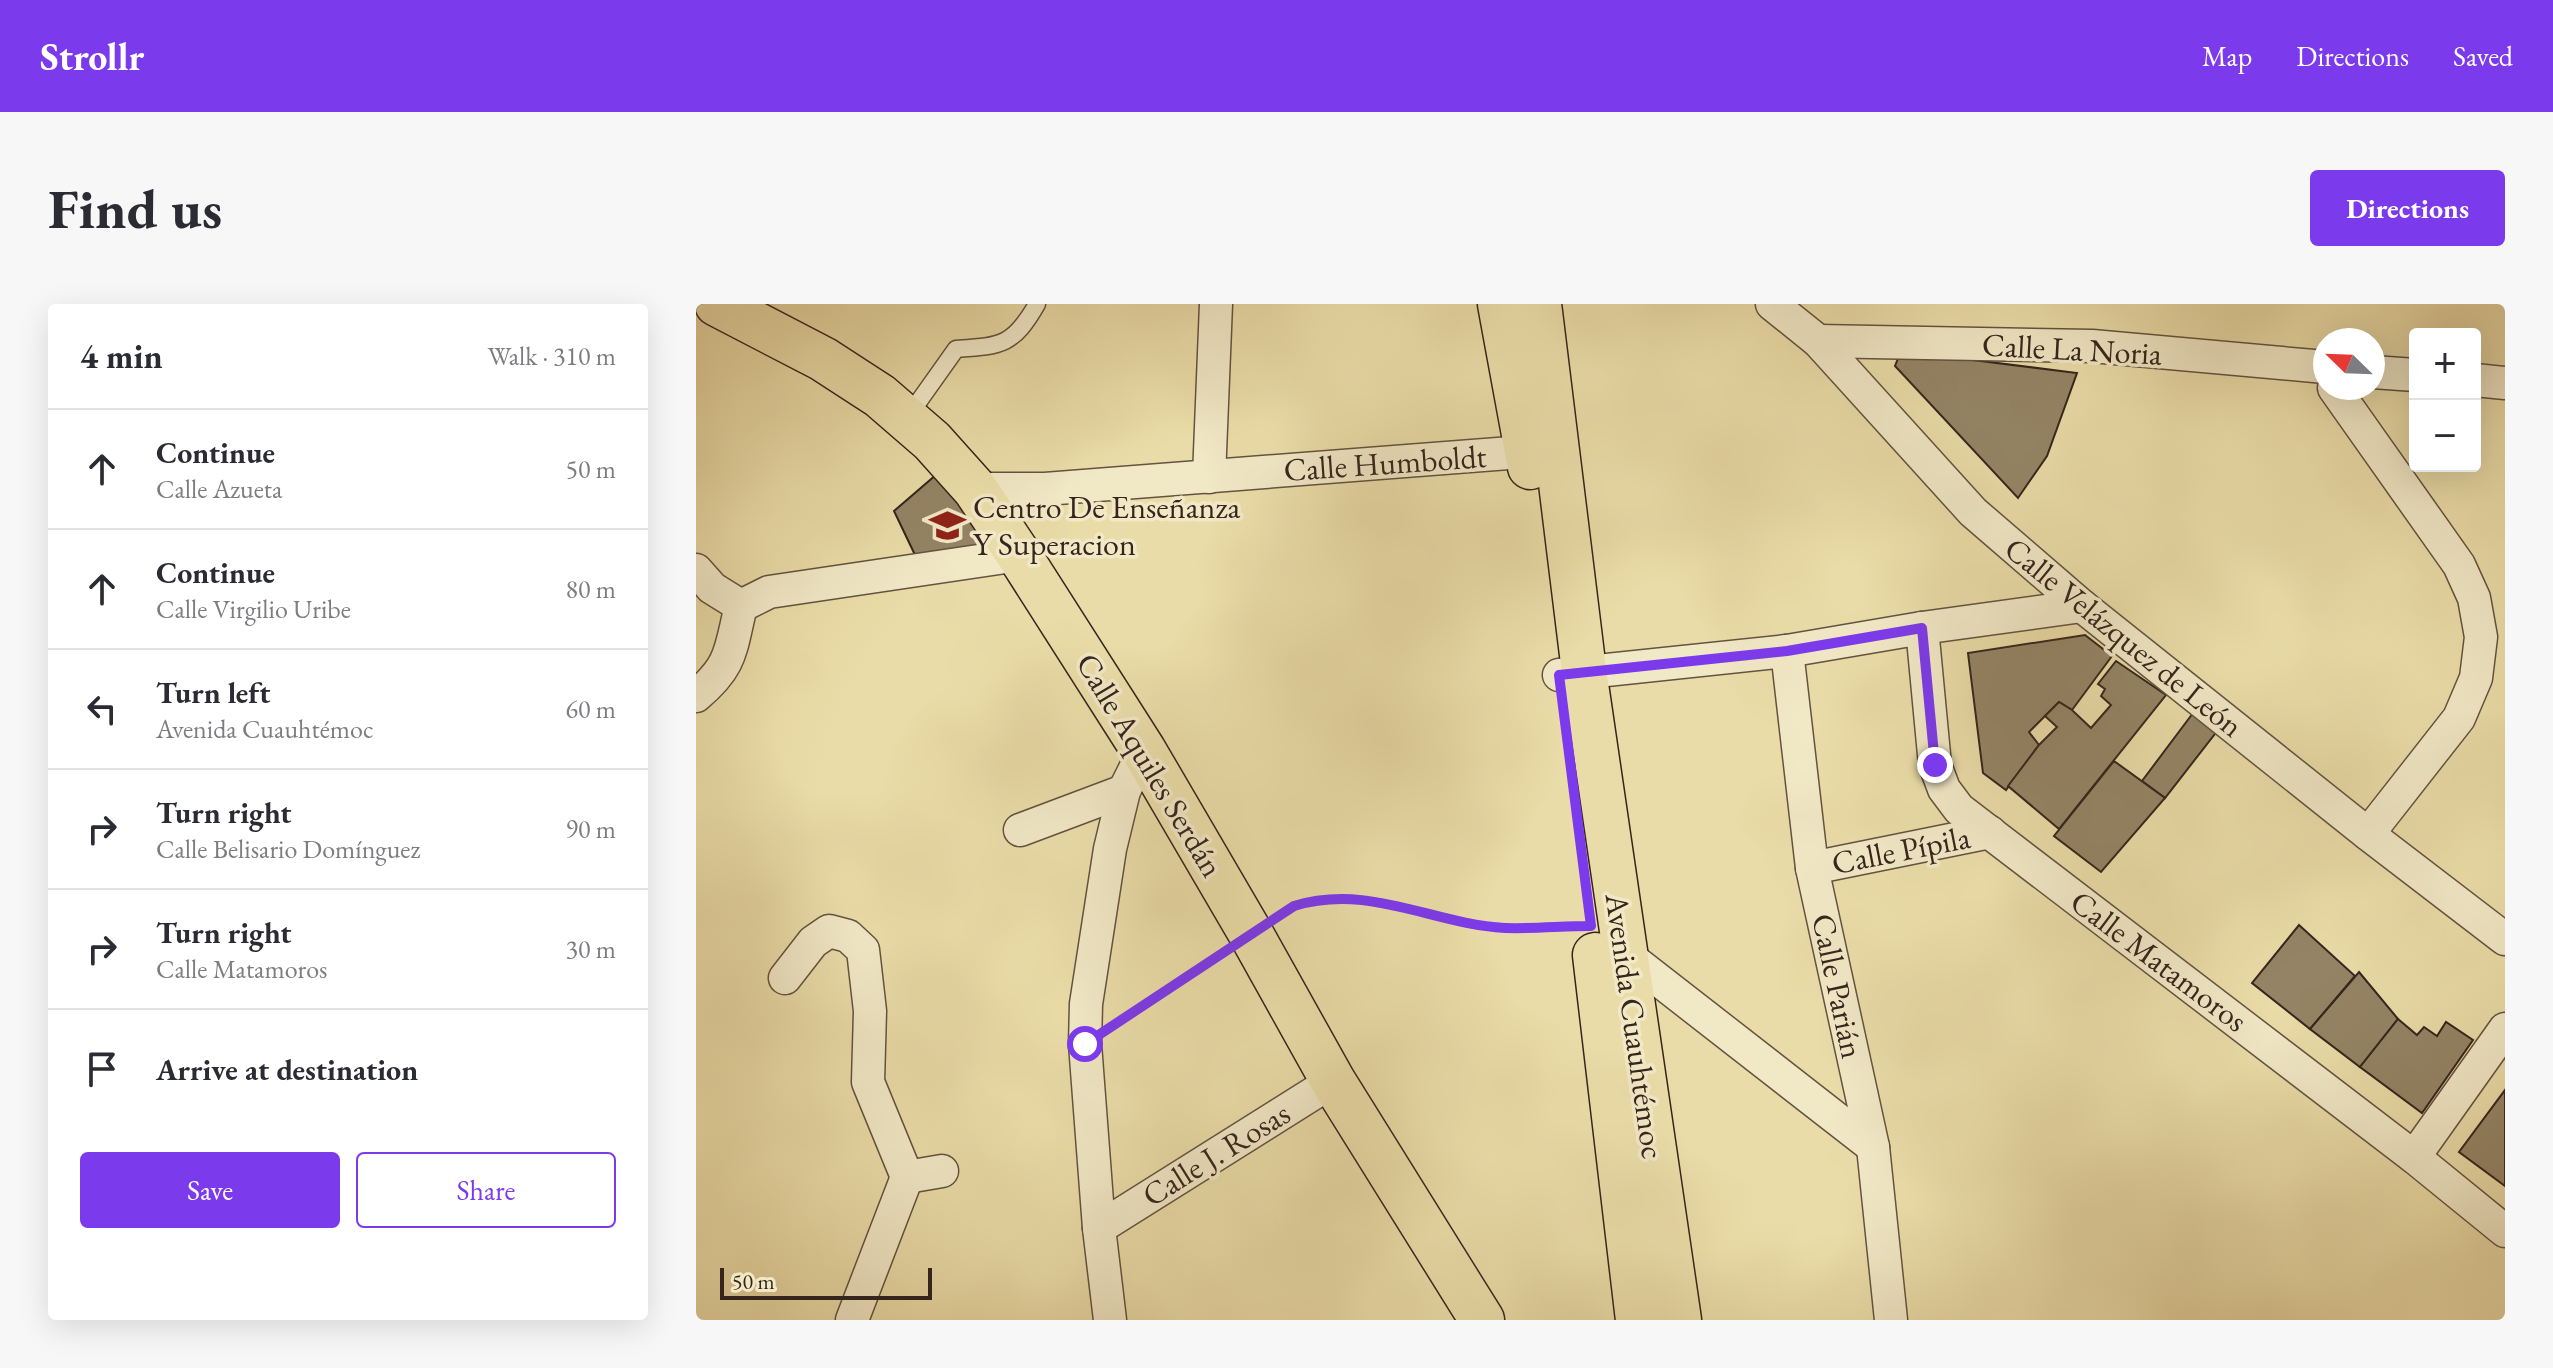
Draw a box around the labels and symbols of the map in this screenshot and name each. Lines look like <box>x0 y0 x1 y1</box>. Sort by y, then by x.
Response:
street label: Calle La Noria <box>1981 323 2163 375</box>
north arrow <box>2313 328 2385 400</box>
street label: Calle Humboldt <box>1282 435 1488 491</box>
place label: Centro De Enseñanza Y Superacion <box>973 486 1240 565</box>
school or university icon: Centro De Enseñanza Y Superacion <box>928 506 966 544</box>
street label: Calle Velázquez de León <box>1996 528 2252 746</box>
street label: Calle Aquiles Serdán <box>1067 645 1233 885</box>
route end <box>1917 747 1953 783</box>
street label: Calle Pípila <box>1828 816 1974 884</box>
street label: Calle Matamoros <box>2062 881 2256 1041</box>
street label: Avenida Cuauhtémoc <box>1595 890 1674 1161</box>
street label: Calle Parián <box>1802 910 1874 1062</box>
route start <box>1067 1026 1103 1062</box>
street label: Calle J. Rosas <box>1134 1092 1298 1216</box>
scale bar <box>720 1264 932 1300</box>

